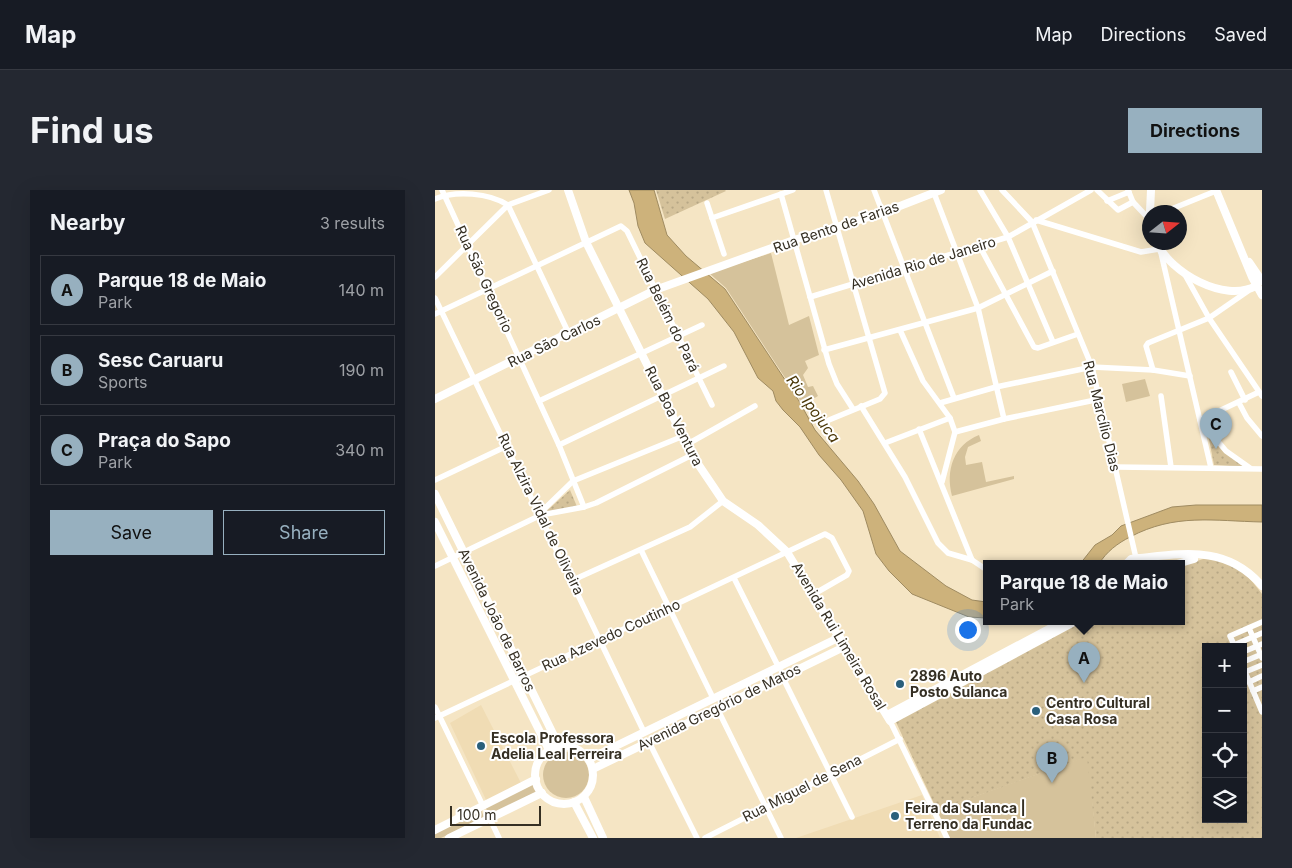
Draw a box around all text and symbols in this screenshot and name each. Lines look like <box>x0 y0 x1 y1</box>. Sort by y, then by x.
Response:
text: Map <box>25 20 76 49</box>
text: Map <box>1035 24 1073 45</box>
text: Directions <box>1101 24 1186 45</box>
text: Saved <box>1214 24 1267 45</box>
button: Directions <box>1128 108 1262 153</box>
text: Find us <box>30 109 154 151</box>
street label: Rua Bento de Farias <box>771 197 901 256</box>
north arrow <box>1142 205 1187 250</box>
text: Nearby <box>50 210 125 235</box>
text: 3 results <box>320 213 385 233</box>
street label: Rua São Gregorio <box>452 223 517 335</box>
street label: Avenida Rio de Janeiro <box>848 232 998 293</box>
street label: Rua Belém do Pará <box>633 255 703 375</box>
text: Parque 18 de Maio <box>98 269 266 292</box>
text: A <box>61 280 73 300</box>
text: 140 m <box>339 280 384 300</box>
text: Park <box>98 292 132 312</box>
street label: Rua São Carlos <box>505 311 603 370</box>
text: Sesc Caruaru <box>98 349 223 372</box>
street label: Rua Marcílio Dias <box>1080 359 1125 473</box>
text: B <box>62 360 72 380</box>
text: 190 m <box>339 360 384 380</box>
street label: Rua Boa Ventura <box>642 363 707 469</box>
water label: Rio Ipojuca <box>782 371 844 446</box>
text: Sports <box>98 372 147 392</box>
pin: C <box>1200 408 1232 449</box>
text: Praça do Sapo <box>98 429 231 452</box>
street label: Rua Alzira Vidal de Oliveira <box>495 430 588 597</box>
text: C <box>61 440 73 460</box>
text: 340 m <box>335 440 384 460</box>
text: Park <box>98 452 132 472</box>
button: Save <box>50 510 213 555</box>
button: Share <box>223 510 385 555</box>
street label: Avenida João de Barros <box>455 545 540 694</box>
street label: Avenida Rui Limeira Rosal <box>789 559 890 713</box>
popup <box>983 560 1185 625</box>
text: Parque 18 de Maio <box>1000 571 1168 594</box>
text: Park <box>1000 594 1034 614</box>
street label: Rua Azevedo Coutinho <box>539 595 683 674</box>
your location <box>955 617 981 643</box>
pin: A <box>1068 642 1100 683</box>
map controls <box>1202 643 1247 823</box>
button: + <box>1202 643 1247 688</box>
street label: Avenida Gregório de Matos <box>634 660 803 754</box>
place label: 2896 Auto Posto Sulanca <box>910 667 1007 700</box>
marker: 2896 Auto Posto Sulanca <box>894 678 906 690</box>
button: − <box>1202 688 1247 733</box>
place label: Centro Cultural Casa Rosa <box>1046 694 1150 727</box>
marker: Centro Cultural Casa Rosa <box>1030 705 1042 717</box>
place label: Escola Professora Adelia Leal Ferreira <box>491 729 622 762</box>
button: locate <box>1202 733 1247 778</box>
marker: Escola Professora Adelia Leal Ferreira <box>475 740 487 752</box>
pin: B <box>1036 742 1068 783</box>
street label: Rua Miguel de Sena <box>739 750 864 825</box>
button: layers <box>1202 778 1247 823</box>
place label: Feira da Sulanca | Terreno da Fundac <box>905 799 1032 832</box>
scale bar <box>450 803 541 826</box>
text: 100 m <box>457 806 497 823</box>
marker: Feira da Sulanca | Terreno da Fundac <box>889 810 901 822</box>

